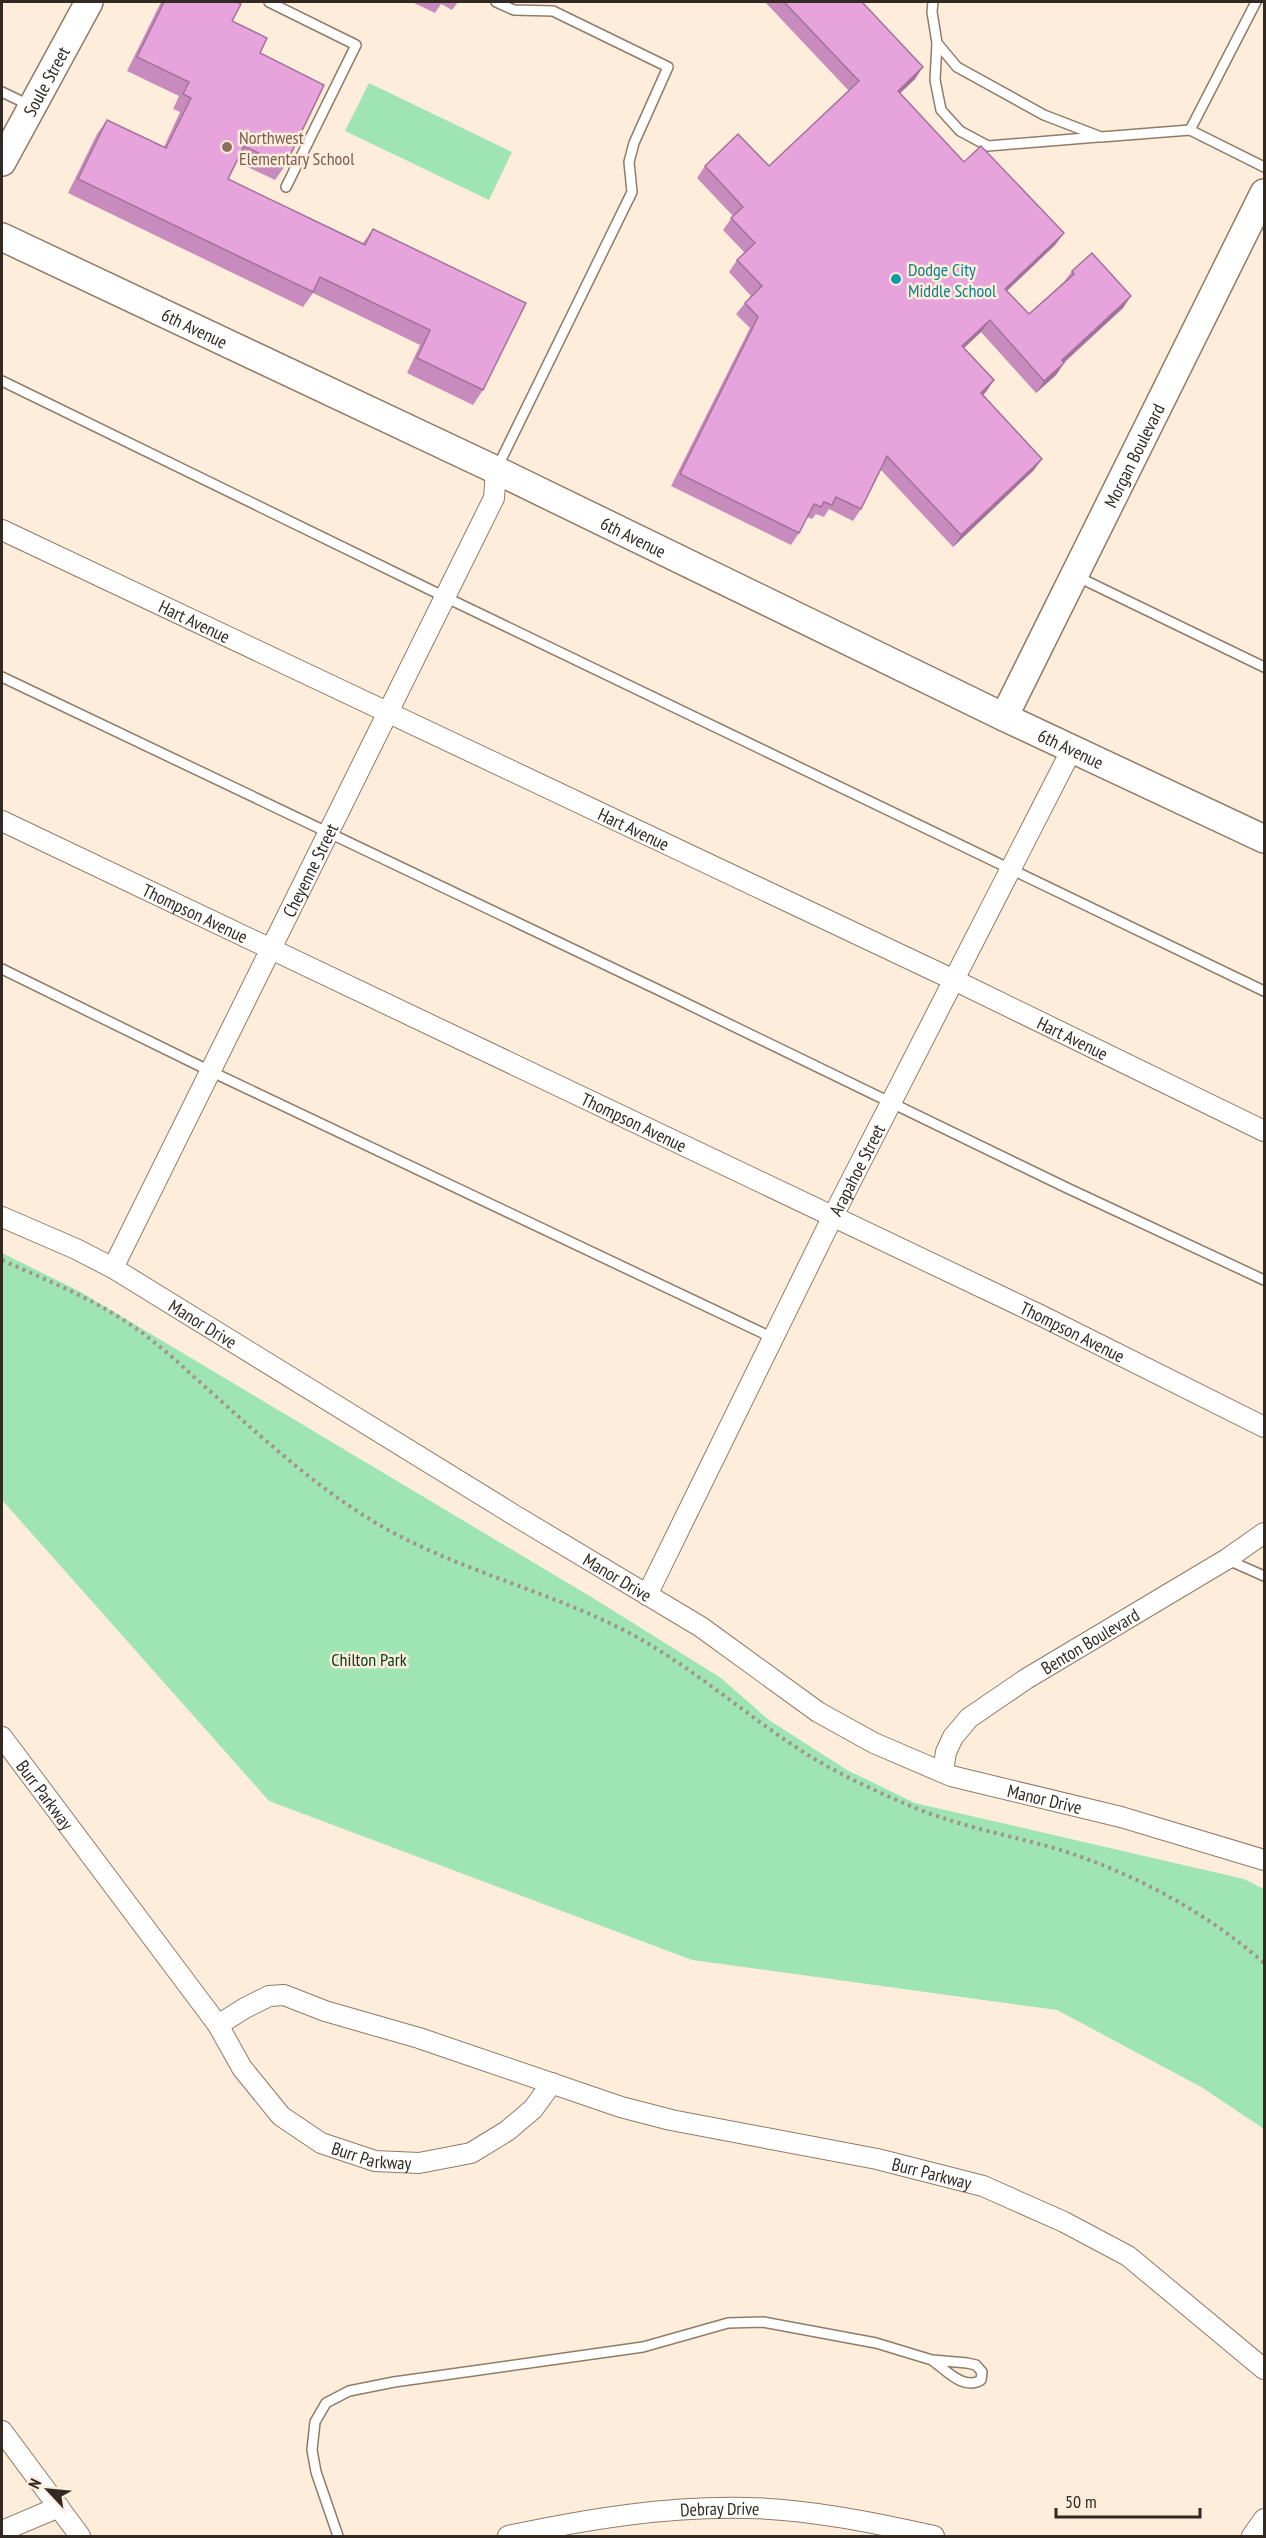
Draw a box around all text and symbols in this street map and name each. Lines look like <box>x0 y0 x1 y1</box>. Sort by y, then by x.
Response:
street label: Soule Street <box>18 42 74 120</box>
place label: Northwest Elementary School <box>239 126 355 170</box>
marker: Northwest Elementary School <box>220 140 234 154</box>
place label: Dodge City Middle School <box>908 258 997 302</box>
marker: Dodge City Middle School <box>889 272 903 286</box>
street label: 6th Avenue <box>158 303 231 353</box>
street label: Morgan Boulevard <box>1098 400 1169 511</box>
street label: 6th Avenue <box>597 511 670 562</box>
street label: Hart Avenue <box>155 594 234 648</box>
street label: 6th Avenue <box>1034 723 1107 774</box>
street label: Hart Avenue <box>595 802 673 855</box>
street label: Cheyenne Street <box>277 819 343 921</box>
street label: Thompson Avenue <box>139 878 252 948</box>
street label: Hart Avenue <box>1033 1011 1112 1065</box>
street label: Thompson Avenue <box>578 1087 690 1157</box>
street label: Arapahoe Street <box>824 1120 890 1220</box>
street label: Manor Drive <box>165 1294 241 1353</box>
street label: Thompson Avenue <box>1017 1296 1129 1367</box>
street label: Manor Drive <box>579 1548 656 1606</box>
street label: Benton Boulevard <box>1036 1603 1143 1679</box>
park label: Chilton Park <box>331 1648 407 1671</box>
street label: Burr Parkway <box>12 1755 79 1834</box>
street label: Manor Drive <box>1005 1779 1084 1819</box>
street label: Burr Parkway <box>329 2136 412 2174</box>
street label: Burr Parkway <box>890 2152 974 2194</box>
north arrow <box>18 2460 78 2520</box>
text: N <box>24 2475 45 2492</box>
scale bar <box>1056 2481 1200 2519</box>
text: 50 m <box>1065 2490 1097 2513</box>
street label: Debray Drive <box>679 2496 760 2521</box>

